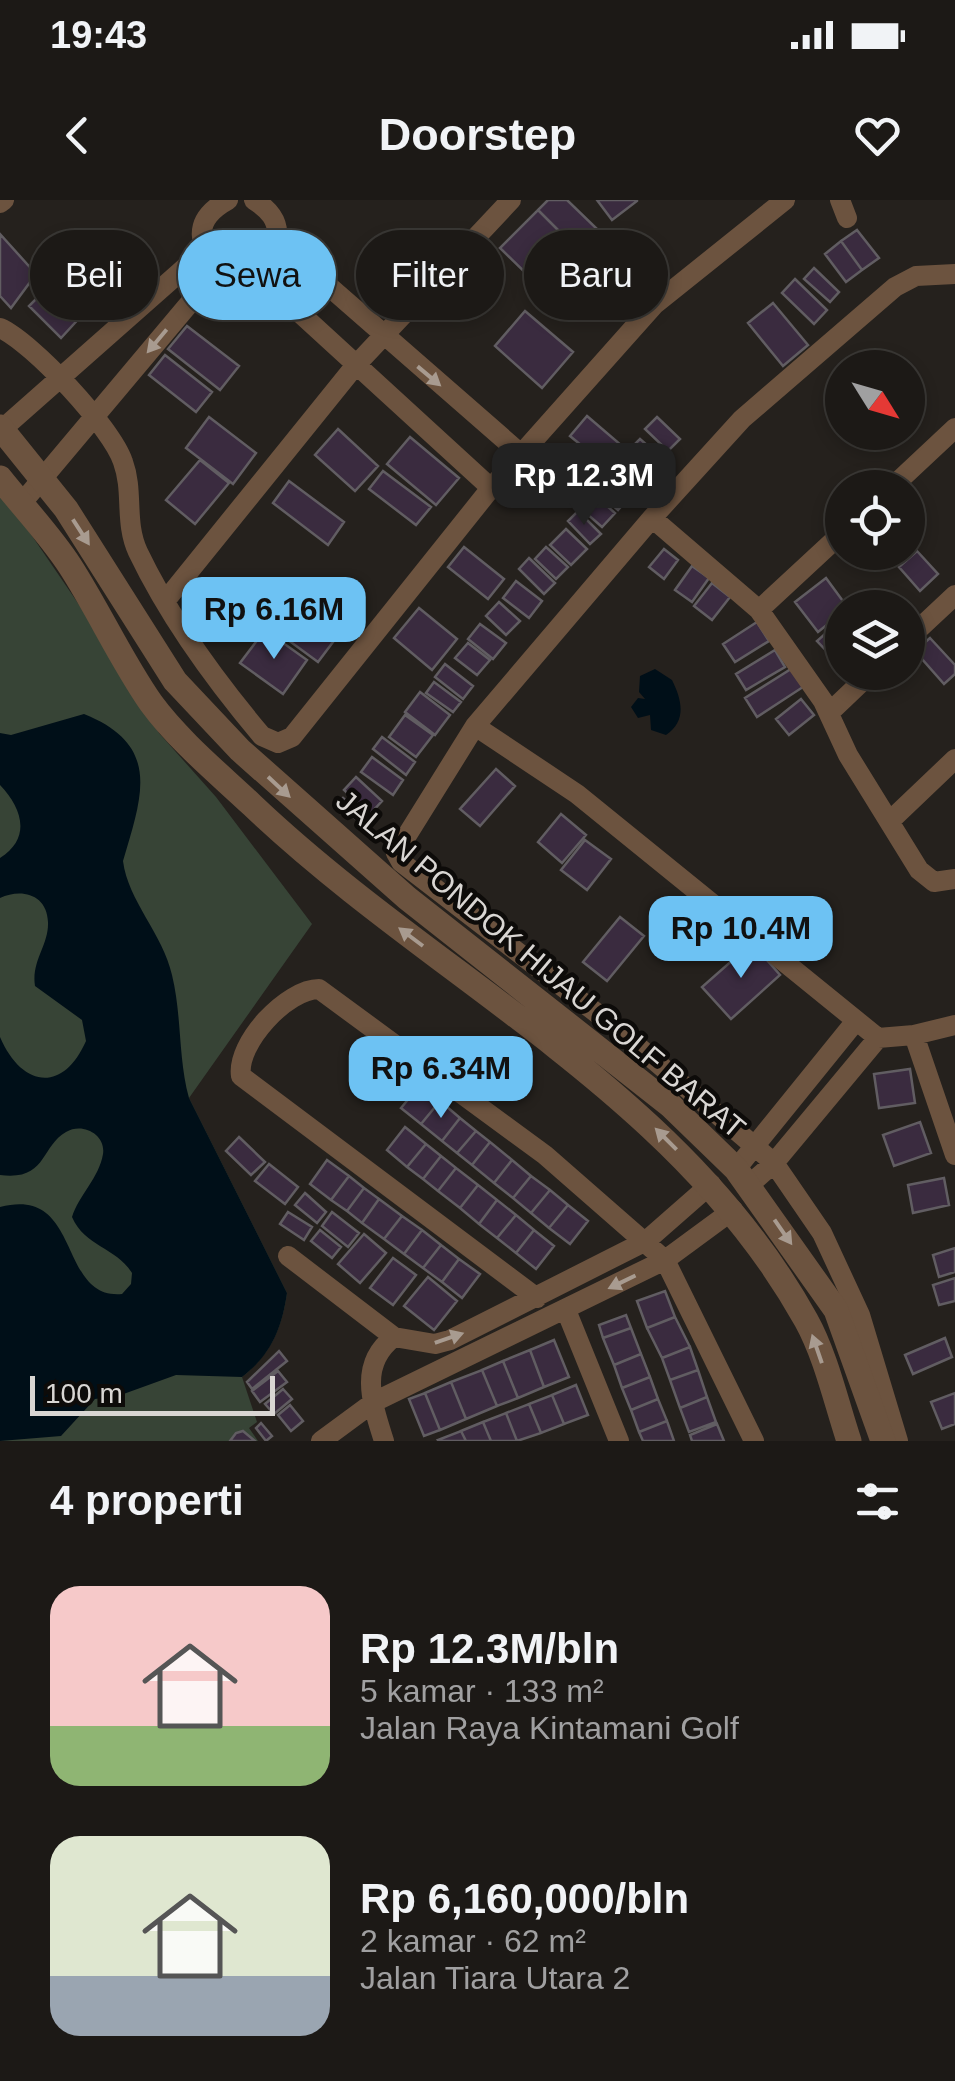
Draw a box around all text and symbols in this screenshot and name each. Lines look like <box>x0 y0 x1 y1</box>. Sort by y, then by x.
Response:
text: 19:43 <box>50 14 147 56</box>
icon: back <box>50 108 105 163</box>
icon: heart <box>850 108 905 163</box>
text: Doorstep <box>379 109 576 160</box>
chip: Beli <box>30 230 158 320</box>
chip: Sewa <box>178 230 336 320</box>
chip: Filter <box>356 230 504 320</box>
chip: Baru <box>524 230 668 320</box>
one-way arrow <box>147 329 169 354</box>
north arrow <box>825 350 925 450</box>
map controls <box>825 350 925 690</box>
one-way arrow <box>416 364 441 386</box>
pin: Rp 12.3M <box>481 443 687 528</box>
text: Rp 12.3M <box>514 457 654 493</box>
button: locate <box>825 470 925 570</box>
one-way arrow <box>72 518 90 545</box>
pin: Rp 6.16M <box>171 577 377 662</box>
button: layers <box>825 590 925 690</box>
text: Rp 6.16M <box>204 591 344 627</box>
one-way arrow <box>267 775 291 798</box>
street label: JALAN PONDOK HIJAU GOLF BARAT <box>330 783 752 1145</box>
pin: Rp 10.4M <box>638 896 844 981</box>
text: Rp 10.4M <box>671 910 811 946</box>
one-way arrow <box>398 927 424 947</box>
pin: Rp 6.34M <box>338 1036 544 1121</box>
text: Rp 6.34M <box>371 1050 511 1086</box>
one-way arrow <box>654 1127 678 1151</box>
one-way arrow <box>773 1219 792 1246</box>
one-way arrow <box>607 1273 636 1290</box>
one-way arrow <box>434 1330 464 1345</box>
one-way arrow <box>809 1334 824 1364</box>
scale bar <box>30 1371 275 1416</box>
text: 100 m <box>45 1378 123 1409</box>
icon: filters <box>850 1474 905 1529</box>
text: 4 properti <box>50 1477 244 1524</box>
text: Rp 12.3M/bln <box>360 1625 619 1672</box>
icon: home <box>130 1626 250 1746</box>
text: 5 kamar · 133 m² <box>360 1673 604 1709</box>
text: Jalan Raya Kintamani Golf <box>360 1710 739 1746</box>
text: Rp 6,160,000/bln <box>360 1875 689 1922</box>
icon: home <box>130 1876 250 1996</box>
text: 2 kamar · 62 m² <box>360 1923 586 1959</box>
text: Jalan Tiara Utara 2 <box>360 1960 630 1996</box>

